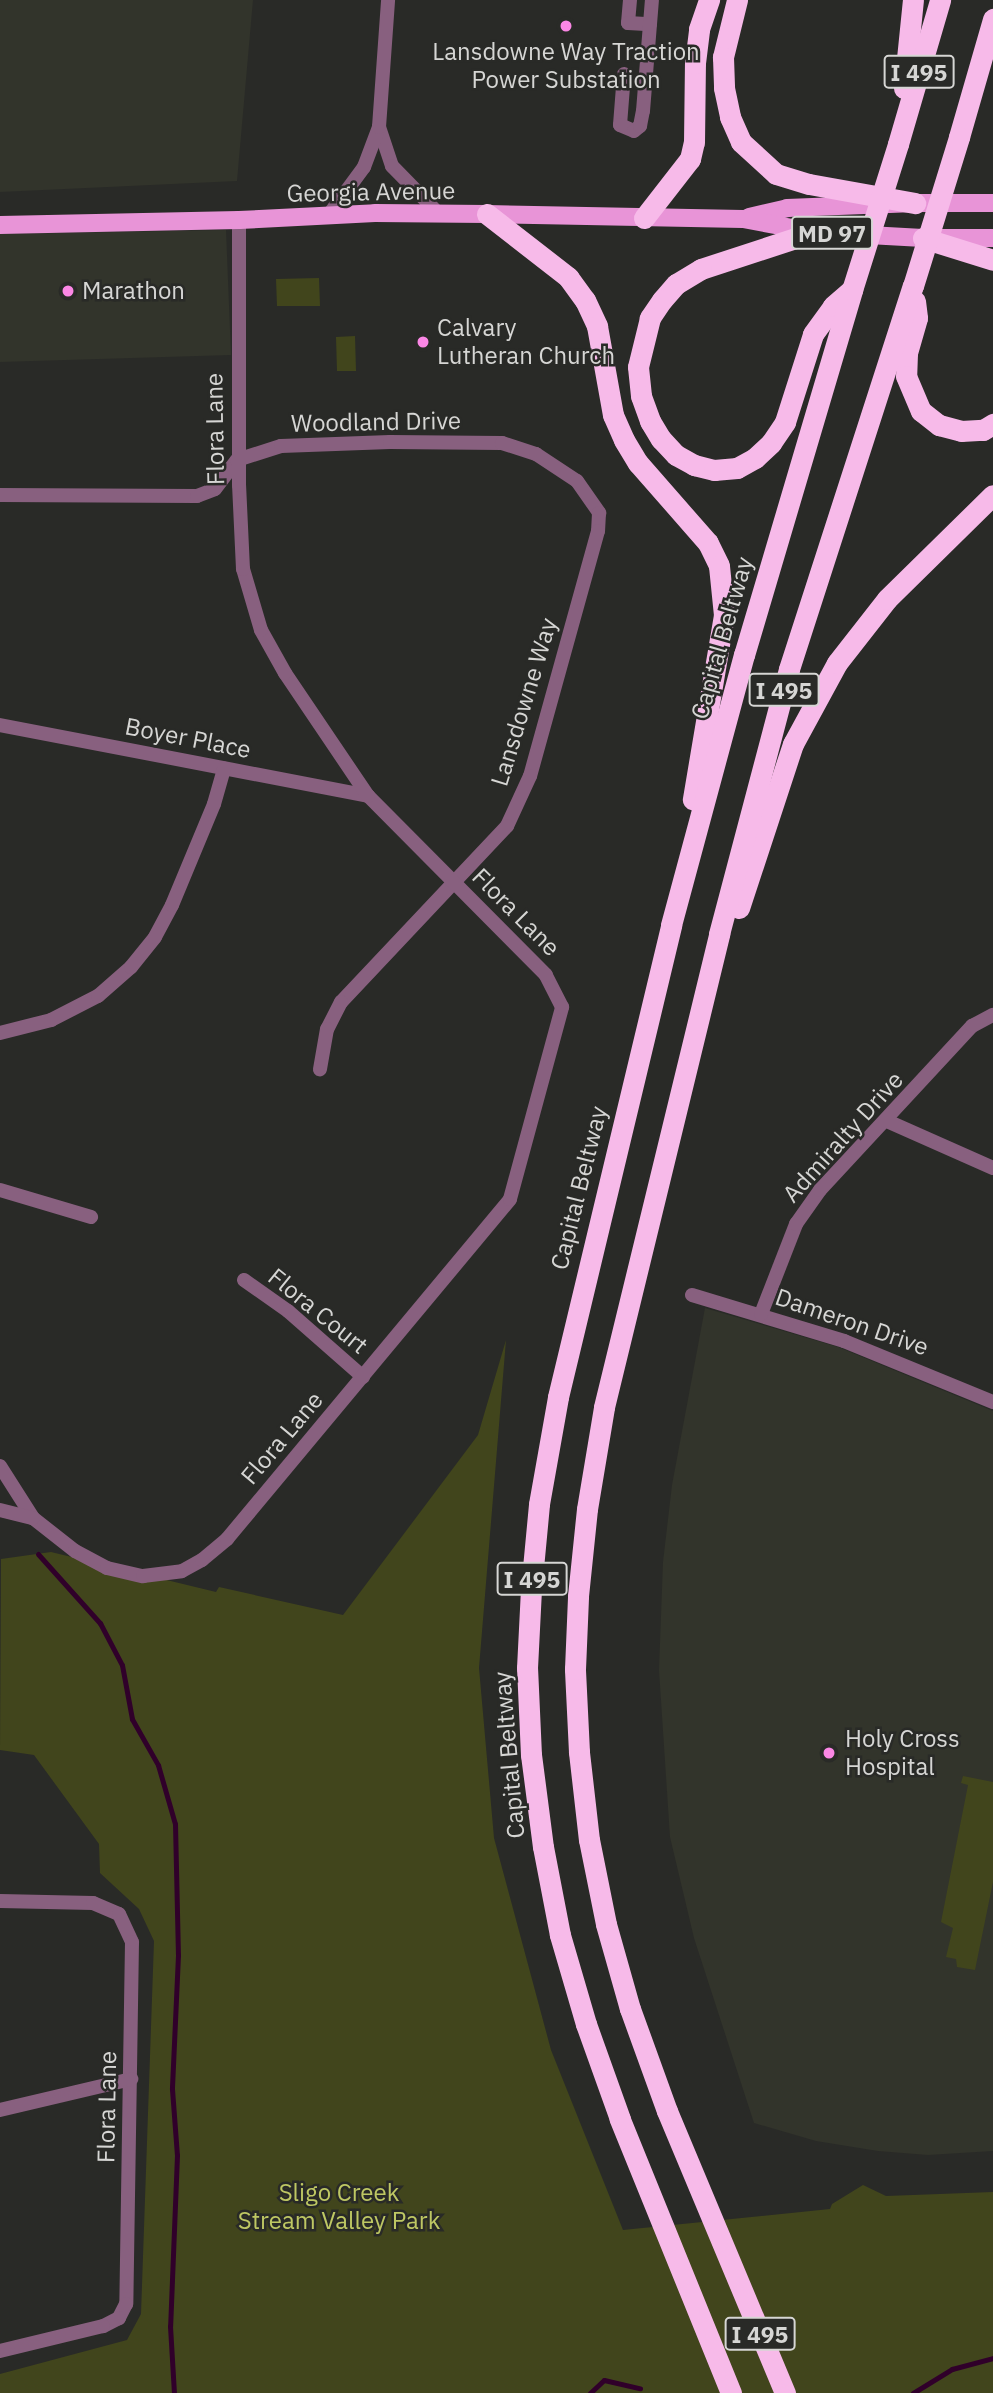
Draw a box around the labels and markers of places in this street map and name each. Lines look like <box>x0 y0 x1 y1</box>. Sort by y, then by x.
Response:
marker: Lansdowne Way Traction Power Substation <box>558 18 574 34</box>
place label: Lansdowne Way Traction Power Substation <box>432 38 700 94</box>
place label: Marathon <box>82 277 185 305</box>
marker: Marathon <box>60 283 76 299</box>
place label: Calvary Lutheran Church <box>437 314 615 370</box>
marker: Calvary Lutheran Church <box>415 334 431 350</box>
place label: Holy Cross Hospital <box>845 1725 960 1781</box>
marker: Holy Cross Hospital <box>819 1743 839 1763</box>

